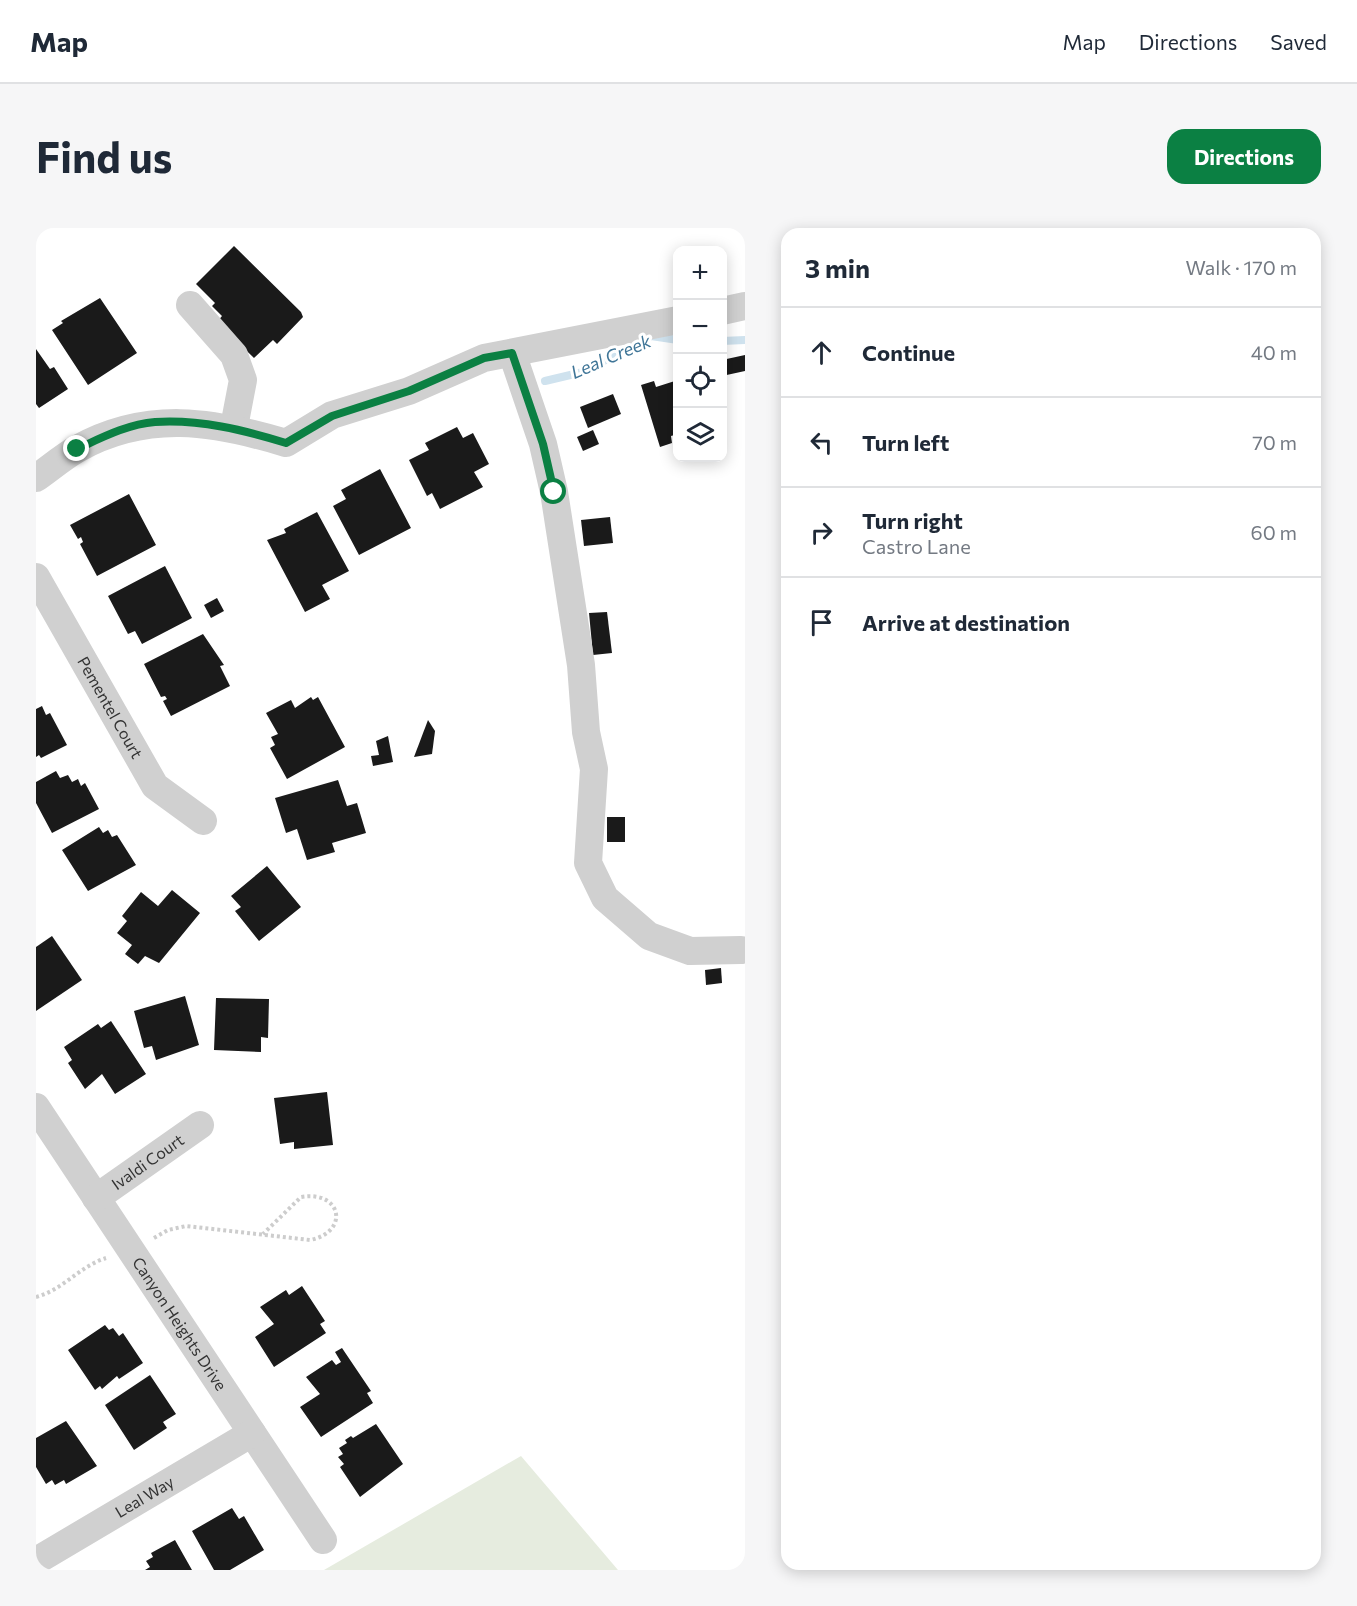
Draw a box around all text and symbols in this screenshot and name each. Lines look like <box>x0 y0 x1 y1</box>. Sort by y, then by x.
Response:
text: Map <box>30 24 88 58</box>
text: Map <box>1063 29 1106 54</box>
text: Directions <box>1139 29 1237 54</box>
text: Saved <box>1270 29 1327 54</box>
button: Directions <box>1167 129 1321 184</box>
text: Find us <box>36 130 172 182</box>
map controls <box>673 246 727 462</box>
button: + <box>673 246 727 300</box>
text: 3 min <box>805 252 870 283</box>
text: Walk · 170 m <box>1186 255 1297 279</box>
button: − <box>673 300 727 354</box>
water label: Leal Creek <box>567 329 655 383</box>
icon: ahead <box>805 336 838 369</box>
text: Continue <box>862 339 955 366</box>
text: 40 m <box>1251 340 1297 364</box>
button: locate <box>673 354 727 408</box>
button: layers <box>673 408 727 462</box>
icon: left <box>805 426 838 459</box>
text: Turn left <box>862 429 949 456</box>
text: 70 m <box>1252 430 1297 454</box>
route end <box>63 435 89 461</box>
route start <box>540 478 566 504</box>
text: Turn right <box>862 507 963 534</box>
icon: right <box>805 516 838 549</box>
text: 60 m <box>1251 520 1297 544</box>
text: Castro Lane <box>862 534 971 558</box>
icon: arrive <box>805 606 838 639</box>
text: Arrive at destination <box>862 609 1070 636</box>
street label: Pementel Court <box>74 653 147 762</box>
street label: Ivaldi Court <box>107 1129 187 1193</box>
street label: Canyon Heights Drive <box>129 1253 231 1394</box>
street label: Leal Way <box>111 1472 177 1521</box>

